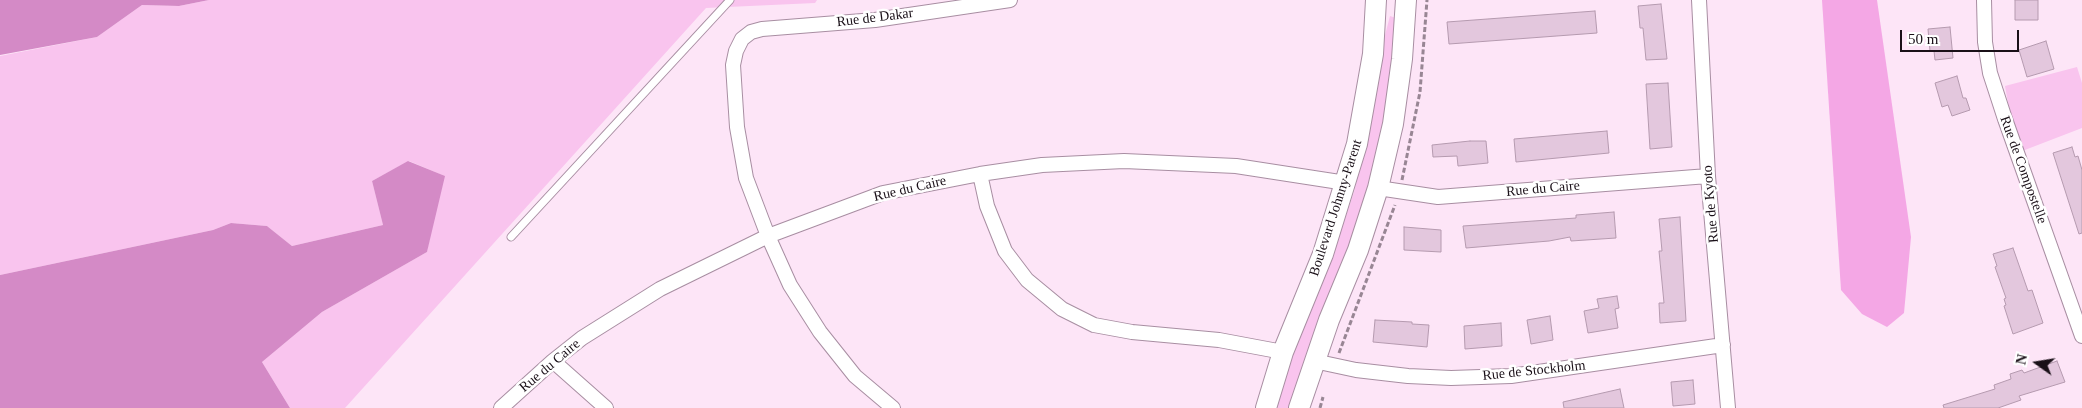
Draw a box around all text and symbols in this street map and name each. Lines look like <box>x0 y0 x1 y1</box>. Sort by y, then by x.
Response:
street label: Rue de Dakar <box>836 5 914 31</box>
scale bar <box>1902 20 2021 52</box>
text: 50 m <box>1908 31 1938 47</box>
street label: Rue de Compostelle <box>1996 114 2050 226</box>
street label: Boulevard Johnny-Parent <box>1306 138 1366 278</box>
street label: Rue de Kyoto <box>1699 165 1723 243</box>
street label: Rue du Caire <box>872 173 948 205</box>
street label: Rue du Caire <box>1505 177 1581 201</box>
street label: Rue du Caire <box>516 336 584 396</box>
north arrow <box>2012 338 2062 388</box>
text: N <box>2013 353 2030 366</box>
street label: Rue de Stockholm <box>1482 357 1586 385</box>

